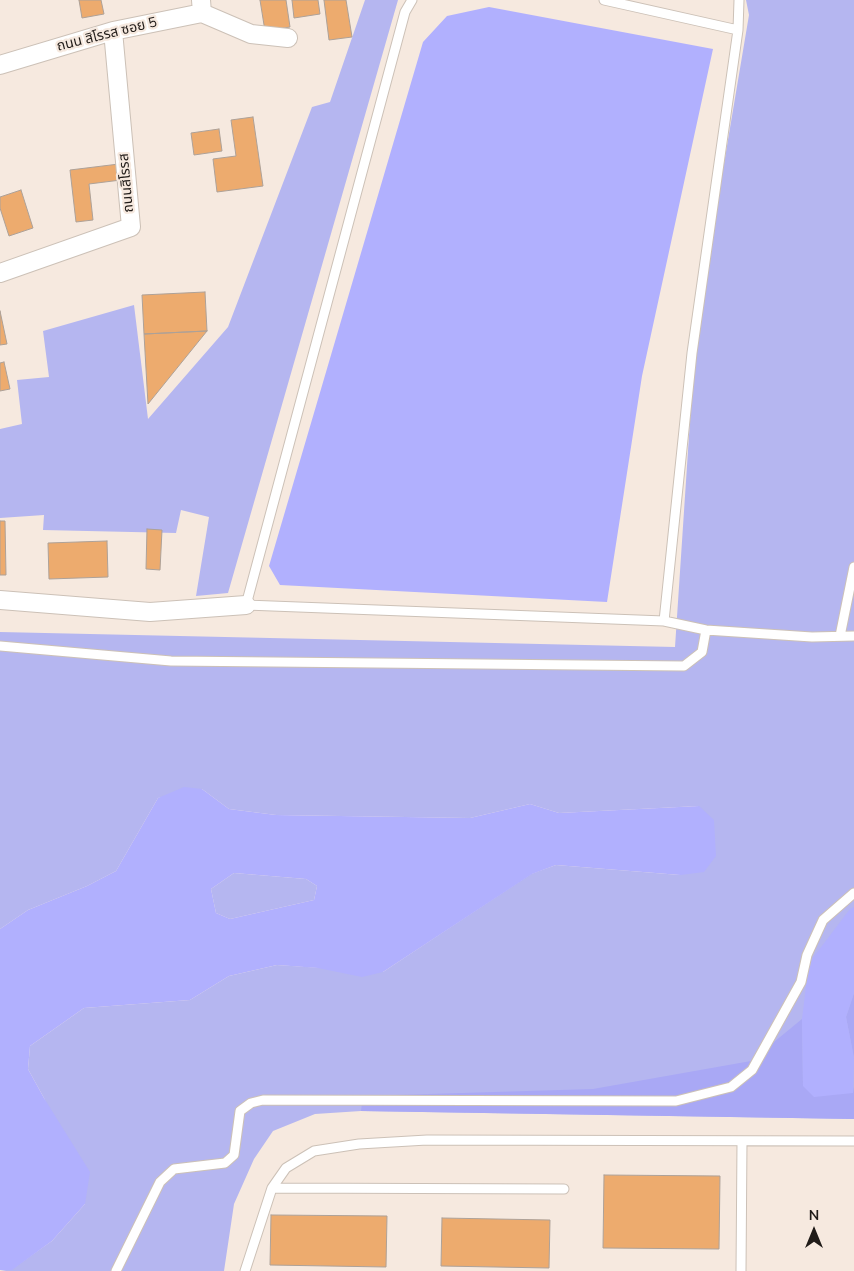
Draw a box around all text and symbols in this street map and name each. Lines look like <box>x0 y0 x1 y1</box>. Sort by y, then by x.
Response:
street label: ถนน สิโรรส ซอย 5 <box>55 14 159 56</box>
street label: ถนนสิโรรส <box>116 153 138 213</box>
north arrow <box>789 1206 839 1256</box>
text: N <box>809 1206 819 1225</box>

